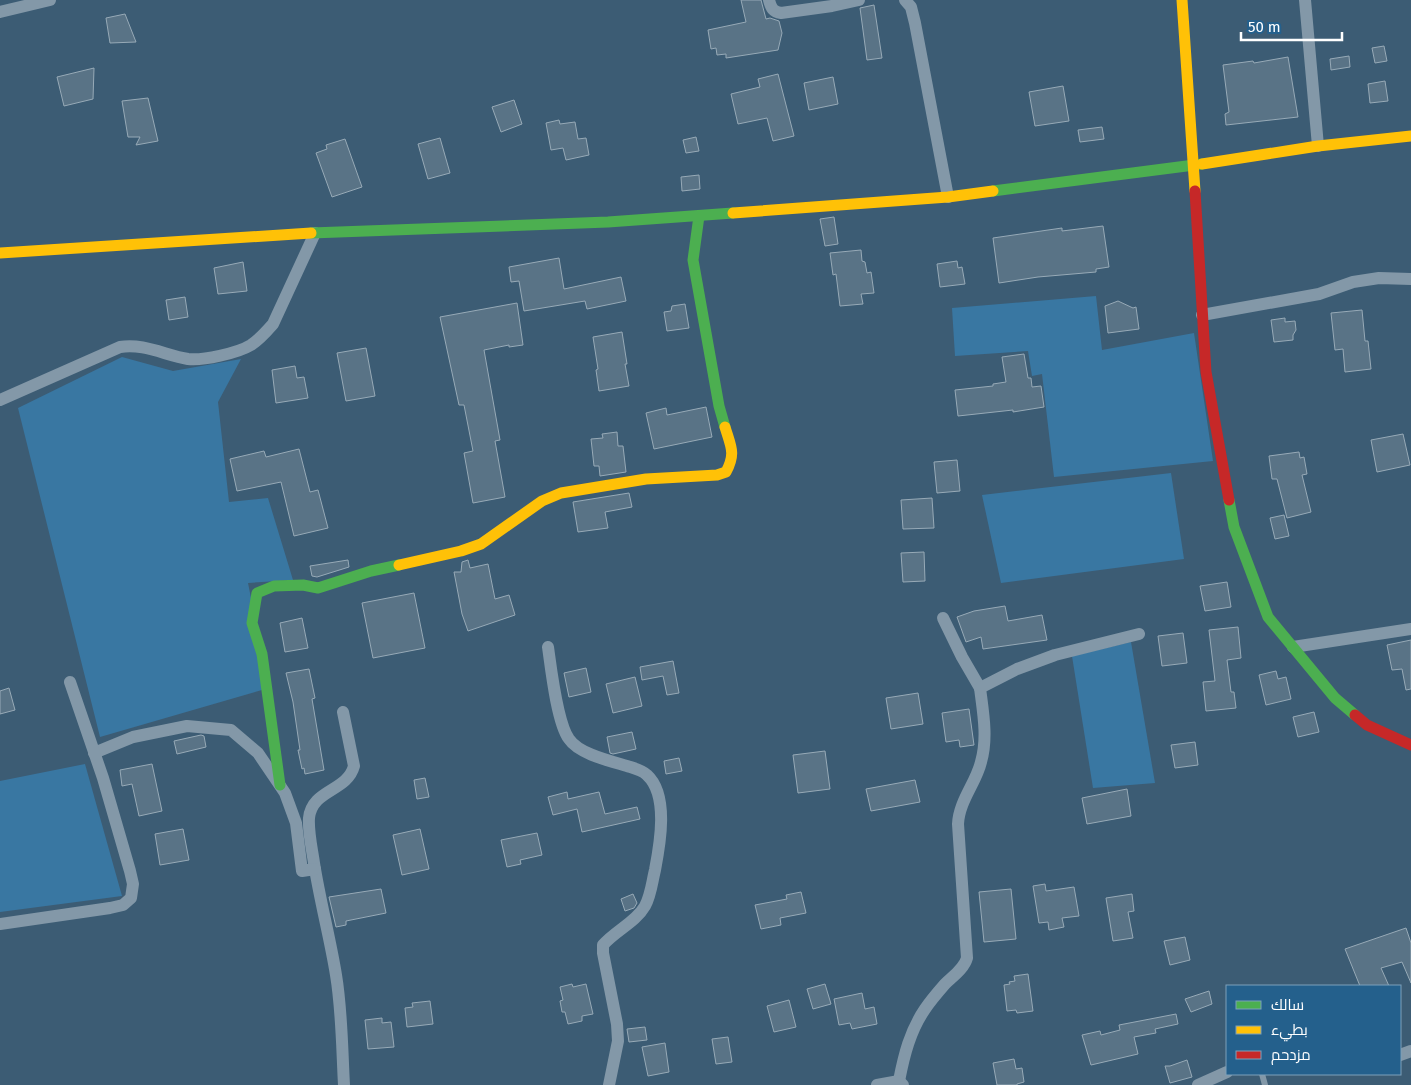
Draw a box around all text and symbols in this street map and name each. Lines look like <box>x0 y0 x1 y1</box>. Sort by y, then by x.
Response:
scale bar <box>1241 10 1342 42</box>
text: 50 m <box>1248 18 1281 36</box>
legend <box>1226 985 1401 1075</box>
text: سالك <box>1271 996 1304 1014</box>
text: بطيء <box>1271 1021 1308 1042</box>
text: مزدحم <box>1271 1046 1311 1065</box>

